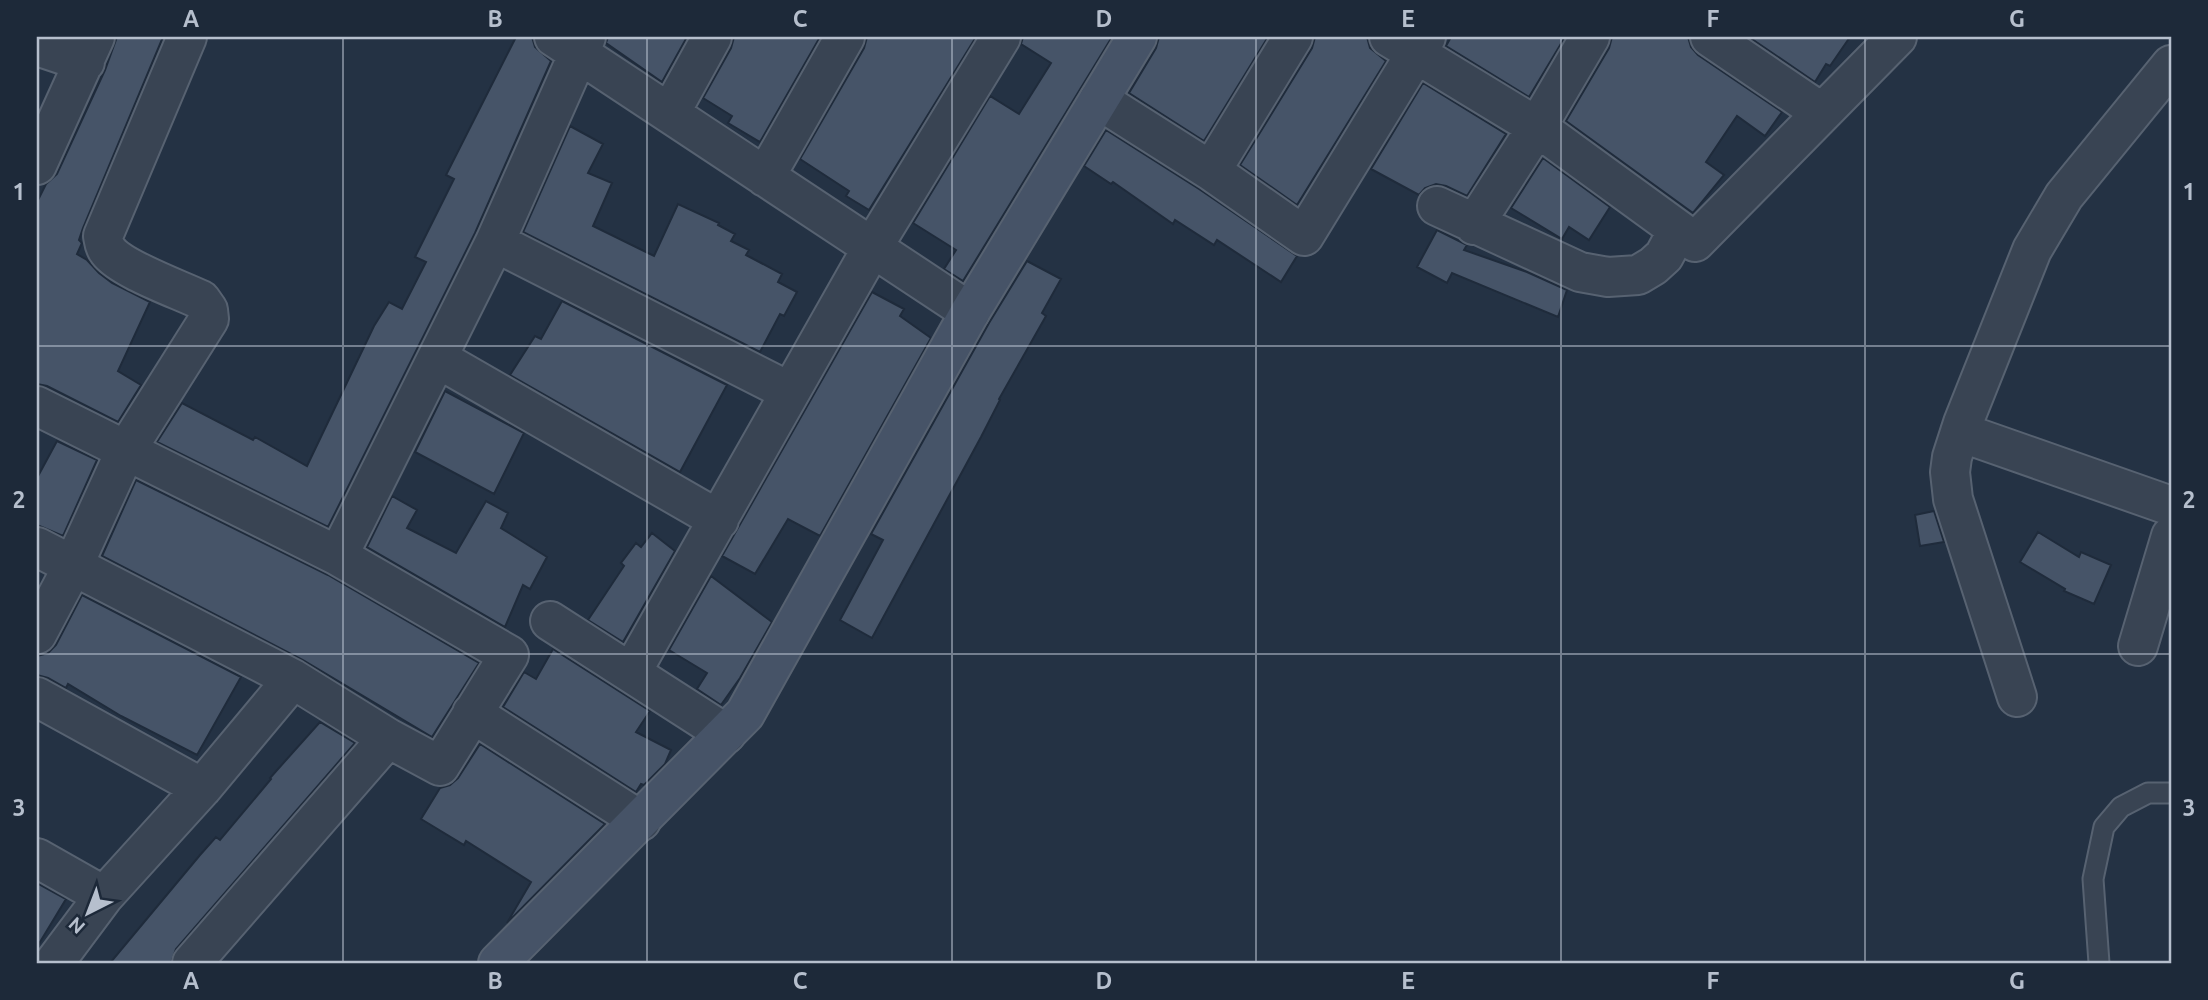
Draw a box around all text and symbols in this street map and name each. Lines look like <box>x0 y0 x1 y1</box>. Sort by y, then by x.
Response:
text: A <box>183 6 199 31</box>
text: B <box>487 6 503 31</box>
text: C <box>793 6 808 31</box>
text: D <box>1096 6 1112 31</box>
text: E <box>1401 6 1415 31</box>
text: F <box>1707 6 1720 31</box>
text: G <box>2009 6 2025 31</box>
text: 1 <box>13 179 25 204</box>
text: 1 <box>2183 179 2195 204</box>
text: 2 <box>13 487 25 512</box>
text: 2 <box>2183 487 2195 512</box>
text: 3 <box>13 795 25 820</box>
text: 3 <box>2183 795 2195 820</box>
north arrow <box>52 878 122 948</box>
text: N <box>64 913 89 939</box>
text: A <box>183 968 199 993</box>
text: B <box>487 968 503 993</box>
text: C <box>793 968 808 993</box>
text: D <box>1096 968 1112 993</box>
text: E <box>1401 968 1415 993</box>
text: F <box>1707 968 1720 993</box>
text: G <box>2009 968 2025 993</box>

